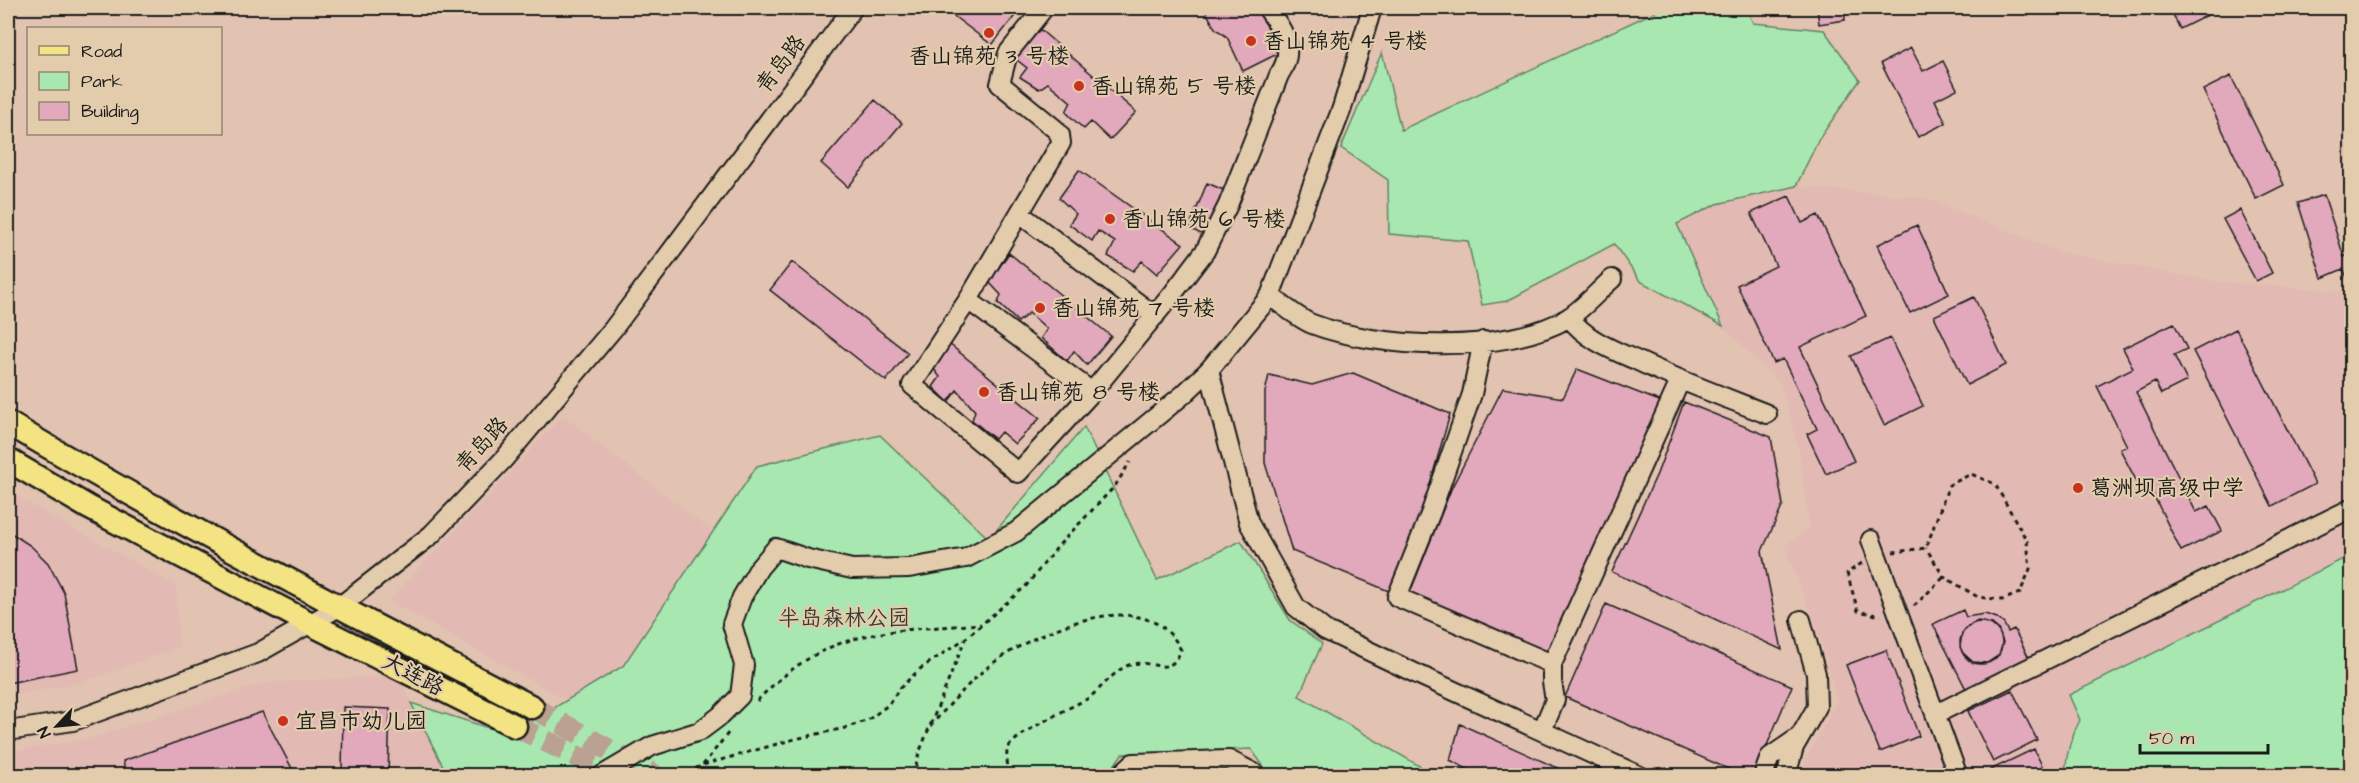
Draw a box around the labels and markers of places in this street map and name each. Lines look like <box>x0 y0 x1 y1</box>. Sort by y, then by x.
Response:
marker: 香山锦苑 3 号楼 <box>982 26 996 40</box>
place label: 香山锦苑 4 号楼 <box>1263 26 1428 57</box>
marker: 香山锦苑 4 号楼 <box>1244 34 1258 48</box>
place label: 香山锦苑 3 号楼 <box>909 41 1069 72</box>
place label: 香山锦苑 5 号楼 <box>1091 71 1256 102</box>
marker: 香山锦苑 5 号楼 <box>1072 79 1086 93</box>
place label: 香山锦苑 6 号楼 <box>1122 204 1285 235</box>
marker: 香山锦苑 6 号楼 <box>1103 212 1117 226</box>
place label: 香山锦苑 7 号楼 <box>1052 293 1215 324</box>
marker: 香山锦苑 7 号楼 <box>1033 301 1047 315</box>
place label: 香山锦苑 8 号楼 <box>996 377 1160 408</box>
marker: 香山锦苑 8 号楼 <box>977 385 991 399</box>
place label: 葛洲坝高级中学 <box>2090 473 2244 504</box>
marker: 葛洲坝高级中学 <box>2071 481 2085 495</box>
place label: 宜昌市幼儿园 <box>295 706 427 737</box>
marker: 宜昌市幼儿园 <box>276 714 290 728</box>

